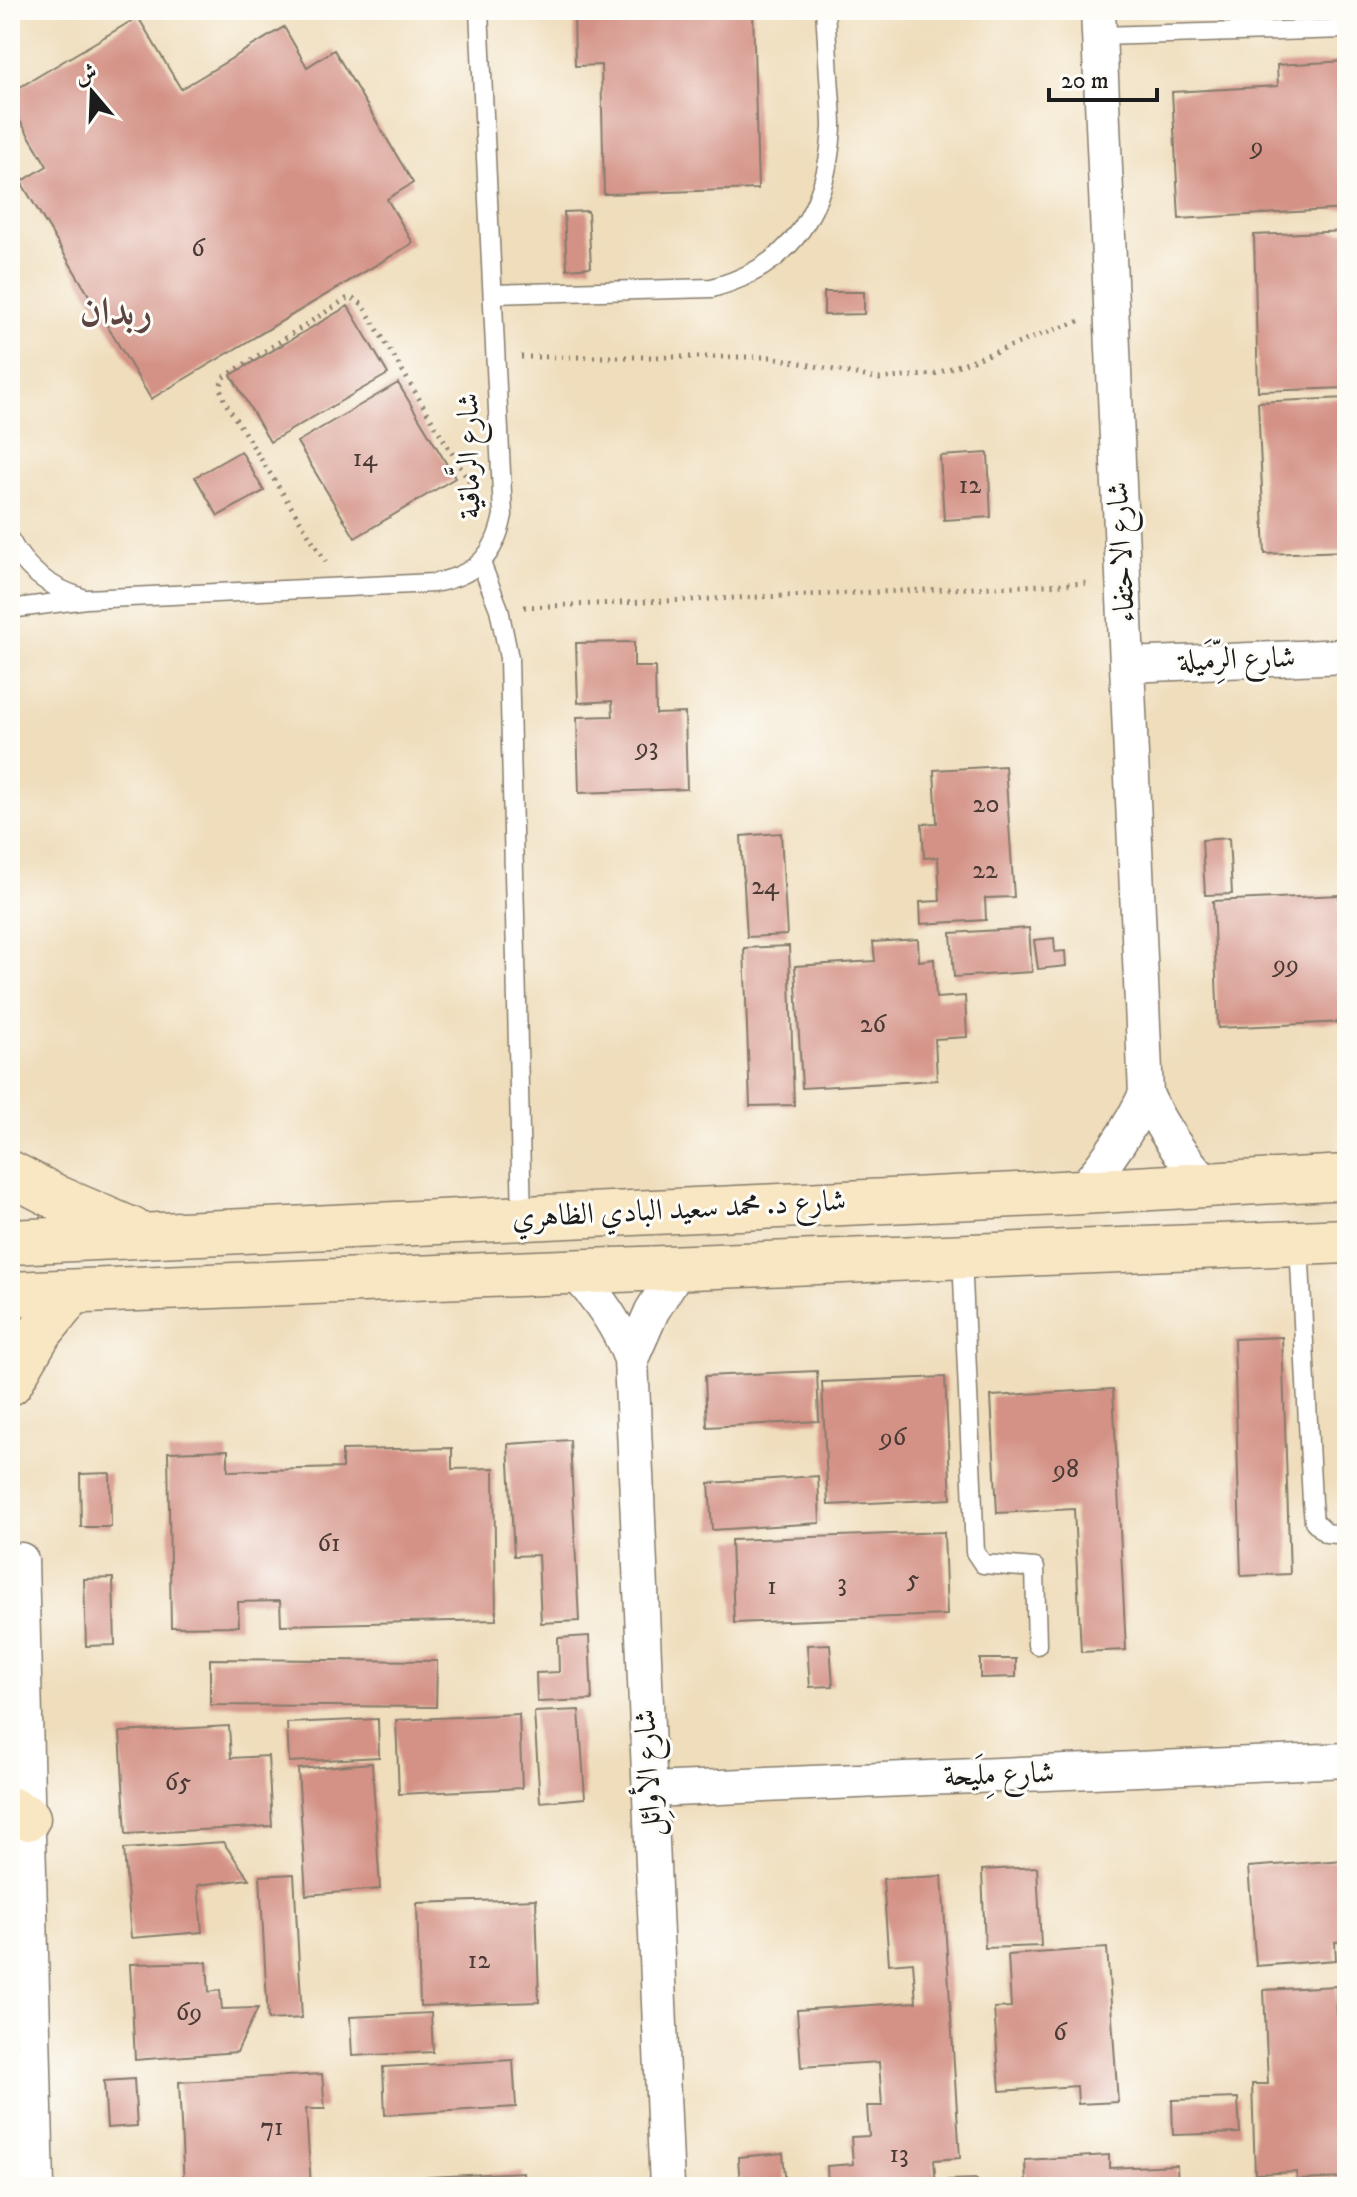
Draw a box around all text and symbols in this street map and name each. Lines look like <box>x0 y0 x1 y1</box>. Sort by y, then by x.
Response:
north arrow <box>52 52 132 132</box>
scale bar <box>1049 52 1157 102</box>
text: ش <box>71 58 101 91</box>
text: 20 m <box>1061 66 1109 96</box>
house number: 9 <box>1249 130 1263 163</box>
house number: 6 <box>191 232 206 265</box>
district label: ربدان <box>79 289 153 337</box>
street label: شارع الرَّماقية <box>442 392 495 520</box>
house number: 14 <box>353 442 378 475</box>
house number: 12 <box>959 469 981 502</box>
street label: شارع الاحتفاء <box>1100 480 1149 623</box>
street label: شارع الرِّمَيلة <box>1176 634 1296 686</box>
house number: 93 <box>634 731 658 764</box>
house number: 20 <box>973 788 999 821</box>
house number: 22 <box>972 854 998 887</box>
house number: 24 <box>751 870 780 903</box>
house number: 99 <box>1271 948 1299 981</box>
house number: 26 <box>860 1008 888 1041</box>
street label: شارع د. محمد سعيد البادي الظاهري <box>511 1183 847 1242</box>
house number: 96 <box>878 1421 908 1454</box>
house number: 98 <box>1051 1453 1079 1486</box>
house number: 61 <box>318 1527 340 1560</box>
house number: 5 <box>907 1563 920 1596</box>
house number: 3 <box>837 1567 847 1600</box>
house number: 1 <box>767 1570 777 1603</box>
street label: شارع الأوائِل <box>623 1708 676 1838</box>
street label: شارع مِلَيحة <box>943 1750 1055 1800</box>
house number: 65 <box>165 1766 191 1799</box>
house number: 12 <box>468 1944 490 1977</box>
house number: 69 <box>176 1996 202 2029</box>
house number: 6 <box>1053 2016 1068 2049</box>
house number: 71 <box>260 2111 284 2144</box>
house number: 13 <box>889 2138 909 2171</box>

